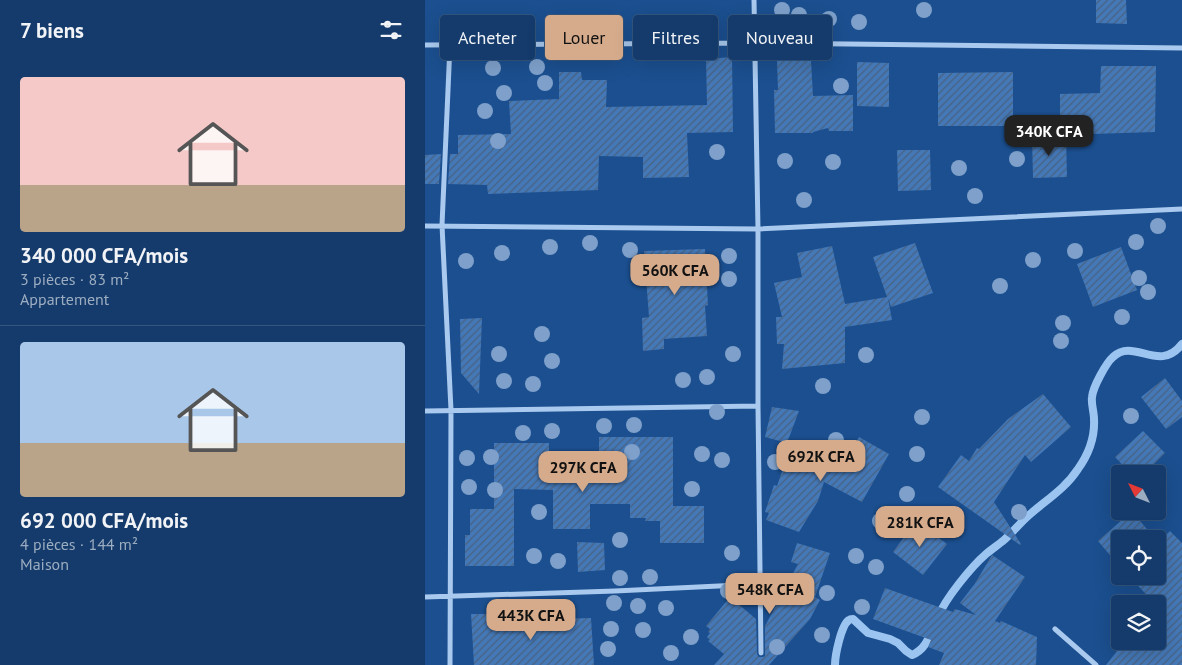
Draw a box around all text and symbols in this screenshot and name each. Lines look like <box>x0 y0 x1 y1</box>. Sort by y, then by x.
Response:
chip: Acheter <box>440 15 535 60</box>
chip: Louer <box>545 15 623 60</box>
chip: Filtres <box>633 15 718 60</box>
chip: Nouveau <box>728 15 832 60</box>
icon: filters <box>377 16 405 44</box>
text: 7 biens <box>20 17 84 44</box>
icon: home <box>168 109 258 199</box>
pin: 340K CFA <box>997 114 1101 157</box>
text: 340K CFA <box>1015 121 1083 141</box>
text: 340 000 CFA/mois <box>20 242 188 269</box>
pin: 560K CFA <box>623 254 727 296</box>
text: 560K CFA <box>641 260 709 280</box>
text: 3 pièces · 83 m² <box>20 269 129 289</box>
text: Appartement <box>20 289 109 309</box>
icon: home <box>168 375 258 465</box>
pin: 692K CFA <box>769 440 873 482</box>
text: 692K CFA <box>787 446 855 466</box>
pin: 297K CFA <box>531 450 635 493</box>
text: 297K CFA <box>549 457 617 477</box>
north arrow <box>1111 465 1166 520</box>
map controls <box>1111 465 1166 650</box>
pin: 281K CFA <box>868 506 972 548</box>
text: 692 000 CFA/mois <box>20 507 188 534</box>
text: 281K CFA <box>886 512 954 532</box>
button: locate <box>1111 530 1166 585</box>
text: 4 pièces · 144 m² <box>20 534 138 554</box>
text: Maison <box>20 554 69 574</box>
pin: 548K CFA <box>718 572 822 615</box>
text: 548K CFA <box>736 579 804 599</box>
button: layers <box>1111 595 1166 650</box>
pin: 443K CFA <box>479 598 583 641</box>
text: 443K CFA <box>497 605 565 625</box>

